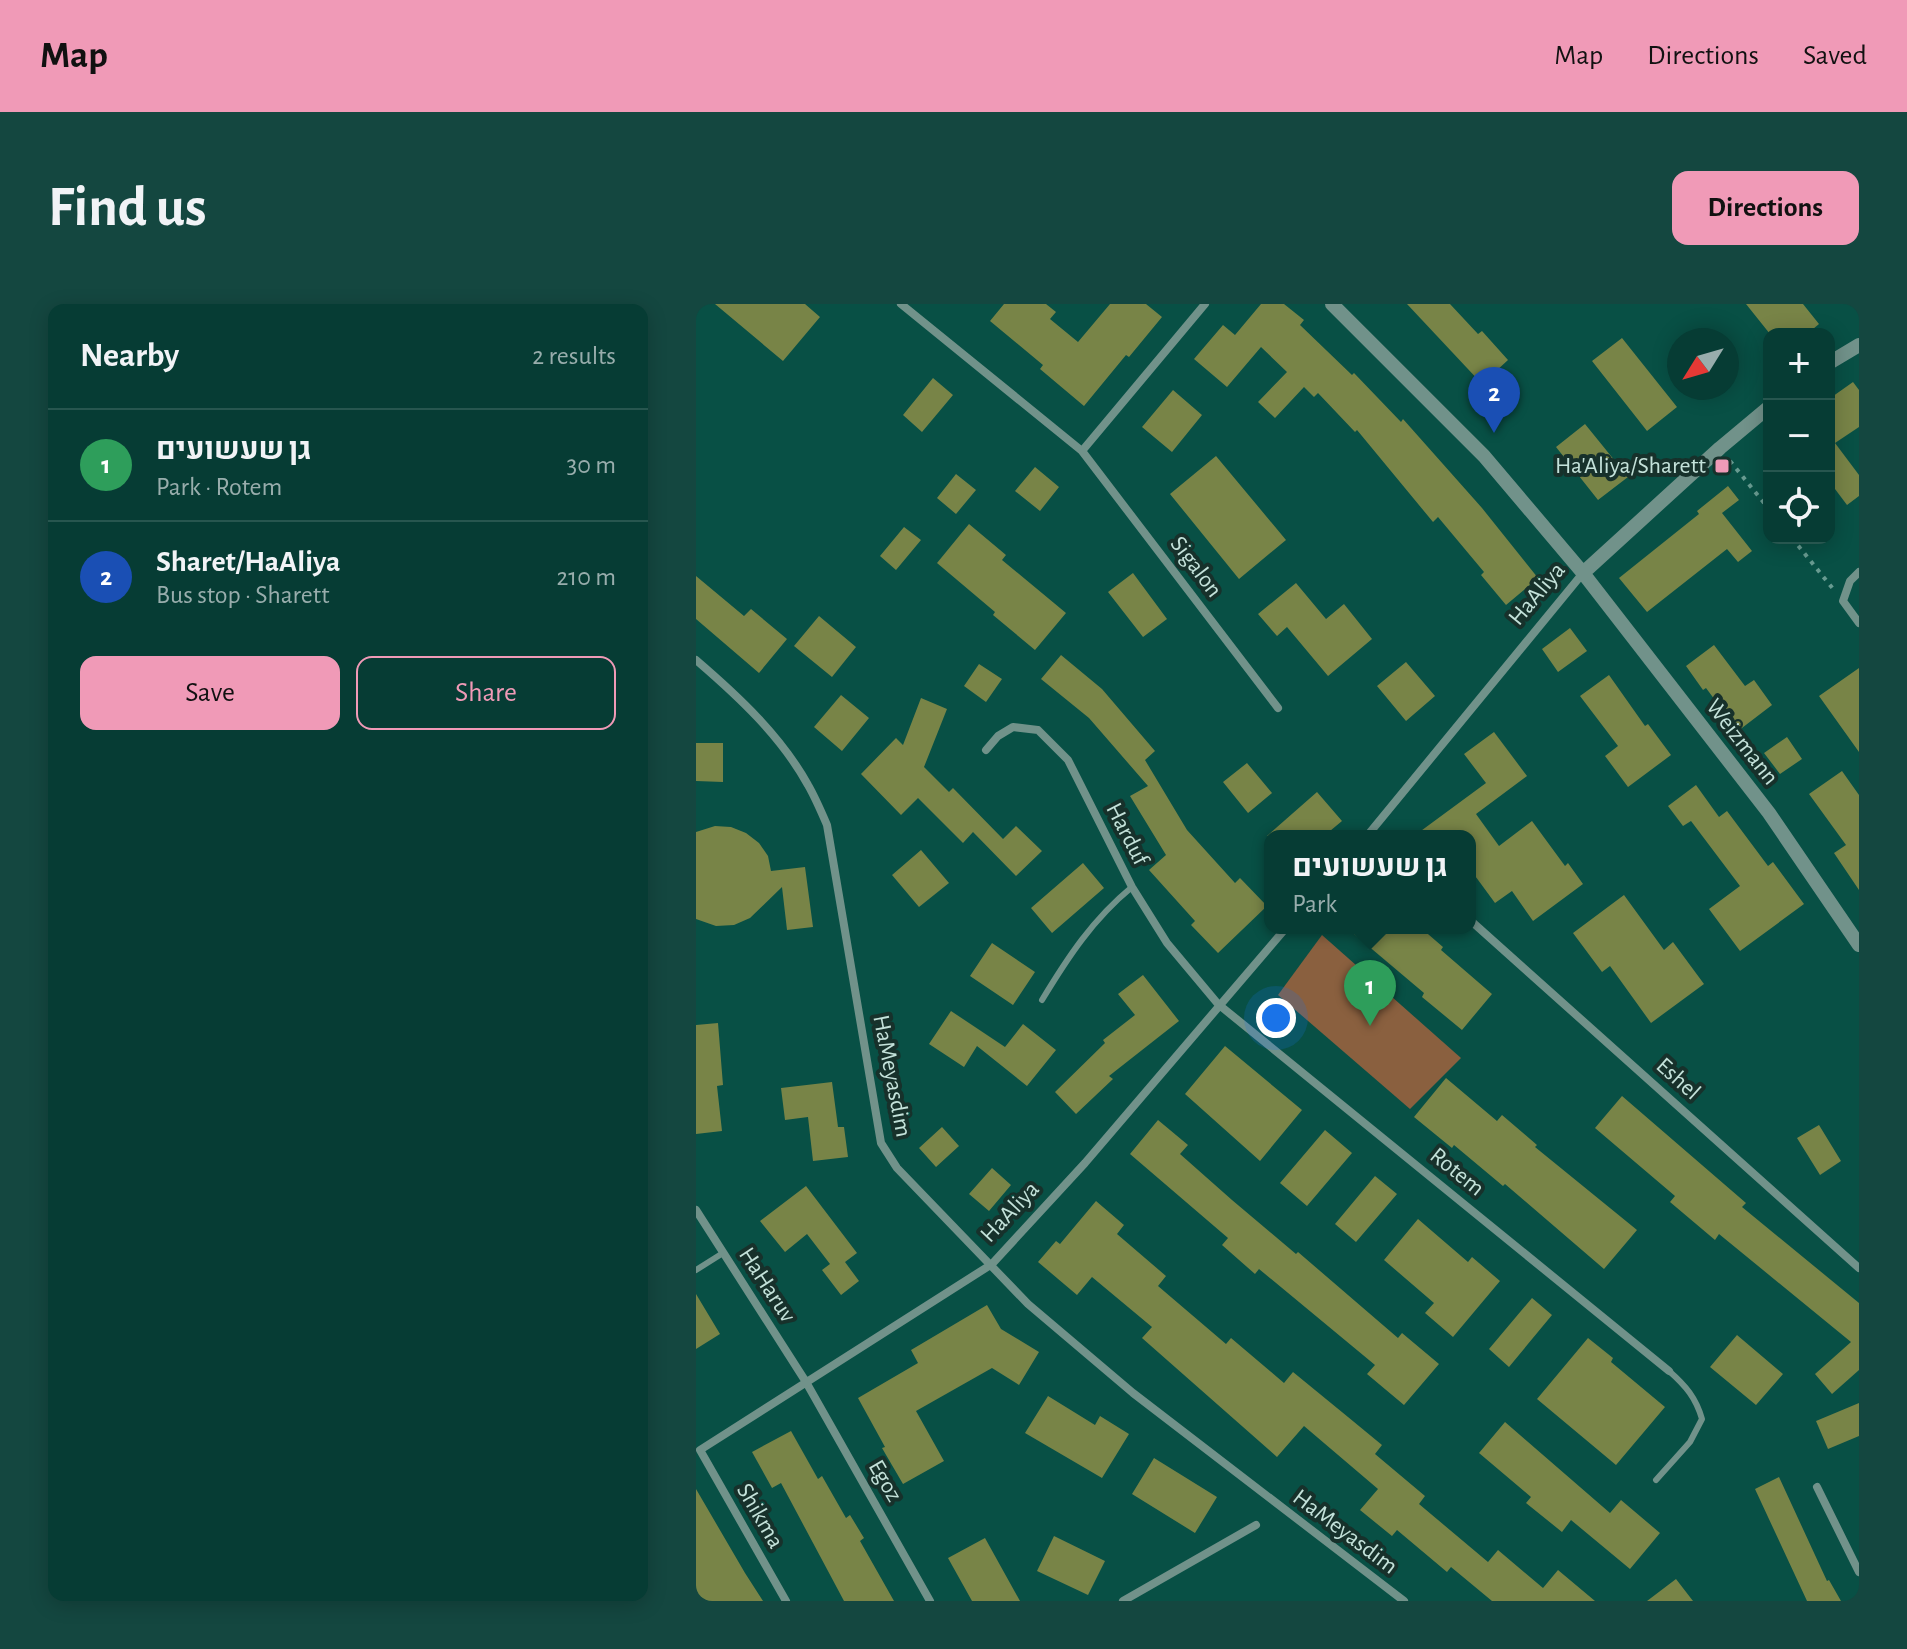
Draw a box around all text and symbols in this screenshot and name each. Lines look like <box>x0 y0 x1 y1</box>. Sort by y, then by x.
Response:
text: Map <box>40 37 108 75</box>
text: Map <box>1554 42 1603 70</box>
text: Directions <box>1647 42 1759 70</box>
text: Saved <box>1803 42 1867 70</box>
button: Directions <box>1672 171 1859 245</box>
text: Find us <box>48 180 206 236</box>
north arrow <box>1667 328 1739 400</box>
map controls <box>1763 328 1835 544</box>
button: + <box>1763 328 1835 400</box>
text: Nearby <box>80 339 179 373</box>
text: 2 results <box>532 343 616 369</box>
pin: 2 <box>1468 367 1520 433</box>
button: − <box>1763 400 1835 472</box>
text: גן שעשועים <box>156 435 311 465</box>
text: 1 <box>101 452 111 478</box>
text: 30 m <box>566 452 616 478</box>
place label: Ha'Aliya/Sharett <box>1555 454 1706 478</box>
marker: Ha'Aliya/Sharett <box>1713 457 1731 475</box>
button: locate <box>1763 472 1835 544</box>
text: Park · Rotem <box>156 474 282 500</box>
street label: Sigalon <box>1166 532 1226 602</box>
text: Sharet/HaAliya <box>156 547 341 577</box>
street label: HaAliya <box>1504 558 1570 630</box>
text: 2 <box>100 564 112 590</box>
text: 210 m <box>556 564 616 590</box>
text: Bus stop · Sharett <box>156 582 329 608</box>
button: Save <box>80 656 340 730</box>
button: Share <box>356 656 616 730</box>
street label: Weizmann <box>1701 695 1783 789</box>
street label: Harduf <box>1101 799 1154 870</box>
popup <box>1264 830 1476 934</box>
text: גן שעשועים <box>1292 852 1448 882</box>
text: Park <box>1292 891 1337 917</box>
pin: 1 <box>1344 960 1396 1026</box>
your location <box>1256 998 1296 1038</box>
street label: HaMeyasdim <box>868 1013 916 1139</box>
street label: Eshel <box>1651 1053 1705 1105</box>
street label: Rotem <box>1425 1143 1489 1201</box>
street label: HaAliya <box>976 1177 1044 1247</box>
street label: HaHaruv <box>734 1243 800 1327</box>
street label: Egoz <box>864 1456 906 1506</box>
street label: Shikma <box>732 1479 788 1553</box>
street label: HaMeyasdim <box>1288 1485 1402 1579</box>

